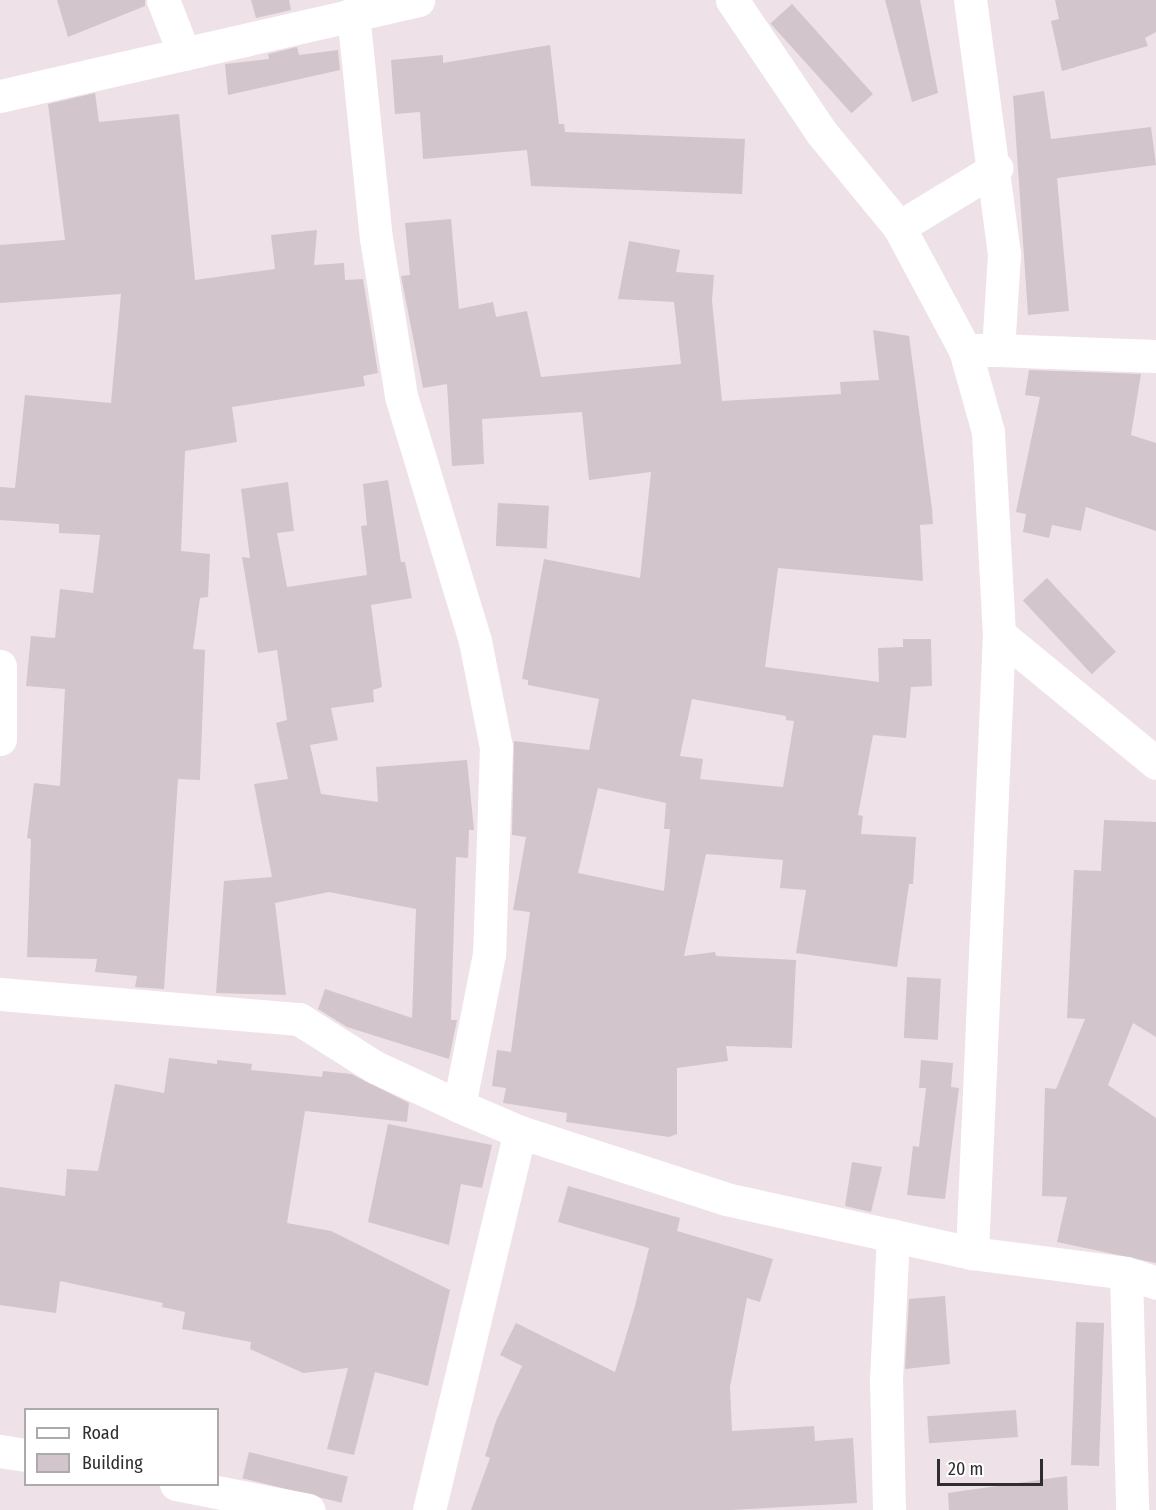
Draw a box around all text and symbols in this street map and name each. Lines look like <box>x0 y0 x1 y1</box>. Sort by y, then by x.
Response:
legend <box>24 1408 219 1486</box>
text: Road <box>82 1422 119 1444</box>
scale bar <box>940 1447 1046 1485</box>
text: Building <box>82 1452 143 1474</box>
text: 20 m <box>948 1458 983 1480</box>

